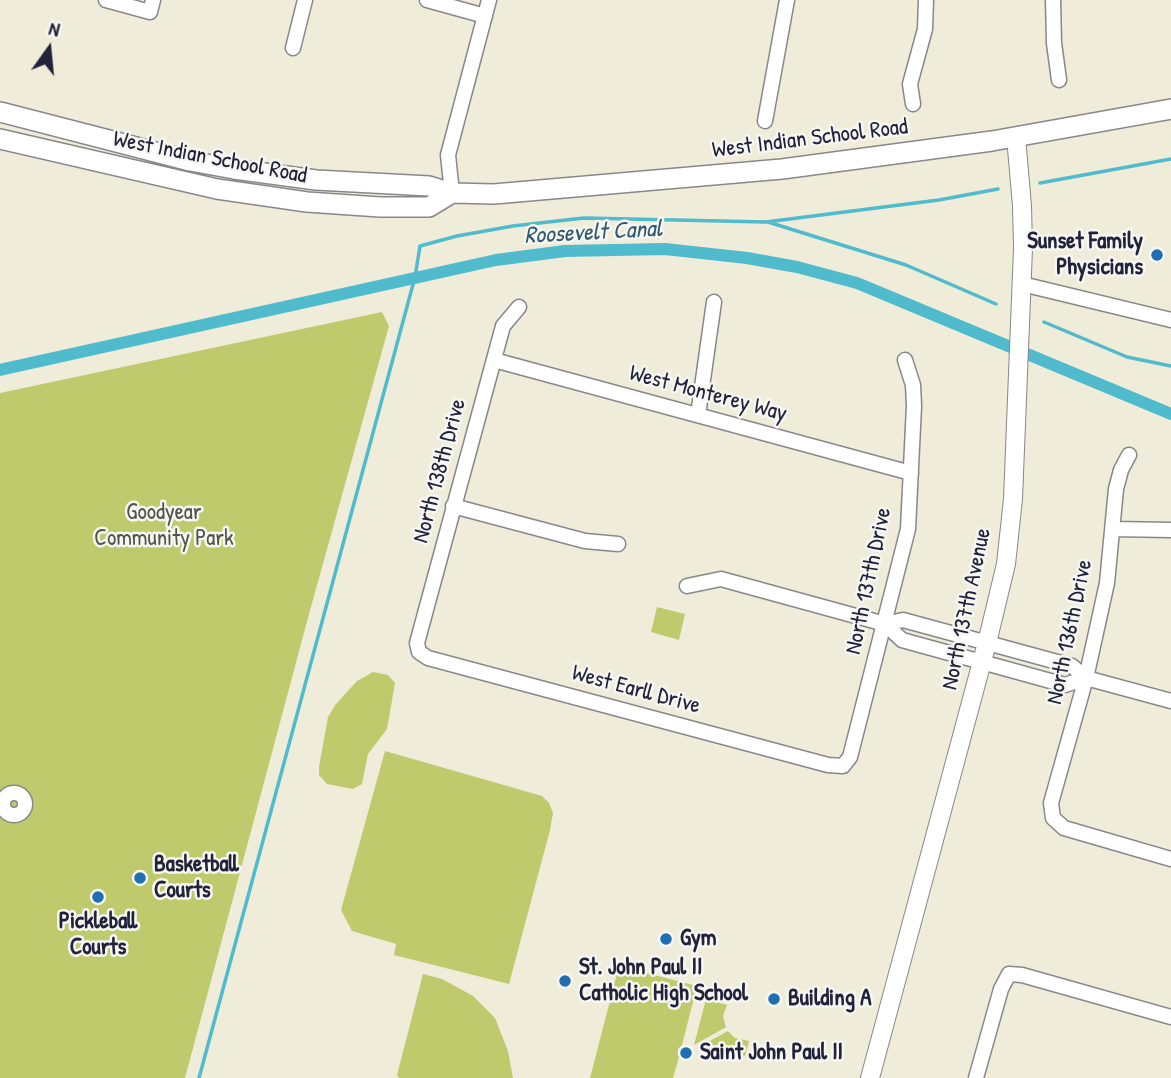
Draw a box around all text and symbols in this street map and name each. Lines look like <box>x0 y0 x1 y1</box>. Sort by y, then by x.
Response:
north arrow <box>14 14 84 84</box>
text: N <box>46 15 63 43</box>
street label: West Indian School Road <box>711 113 909 165</box>
street label: West Indian School Road <box>111 126 309 190</box>
water label: Roosevelt Canal <box>524 215 662 251</box>
place label: Sunset Family Physicians <box>1027 228 1143 282</box>
marker: Sunset Family Physicians <box>1149 247 1165 263</box>
street label: West Monterey Way <box>626 360 790 428</box>
street label: North 138th Drive <box>408 396 472 546</box>
park label: Goodyear Community Park <box>94 499 234 553</box>
street label: North 137th Drive <box>840 505 898 657</box>
street label: North 137th Avenue <box>936 526 998 692</box>
street label: North 136th Drive <box>1041 557 1099 707</box>
street label: West Earll Drive <box>569 660 703 720</box>
place label: Basketball Courts <box>154 851 239 905</box>
marker: Basketball Courts <box>132 870 148 886</box>
marker: Pickleball Courts <box>90 889 106 905</box>
place label: Pickleball Courts <box>59 908 137 962</box>
place label: Gym <box>680 925 716 953</box>
marker: Gym <box>658 931 674 947</box>
place label: St. John Paul II Catholic High School <box>579 954 748 1008</box>
marker: St. John Paul II Catholic High School <box>557 973 573 989</box>
place label: Building A <box>788 985 871 1013</box>
marker: Building A <box>766 991 782 1007</box>
place label: Saint John Paul II <box>700 1039 843 1067</box>
marker: Saint John Paul II <box>678 1045 694 1061</box>

